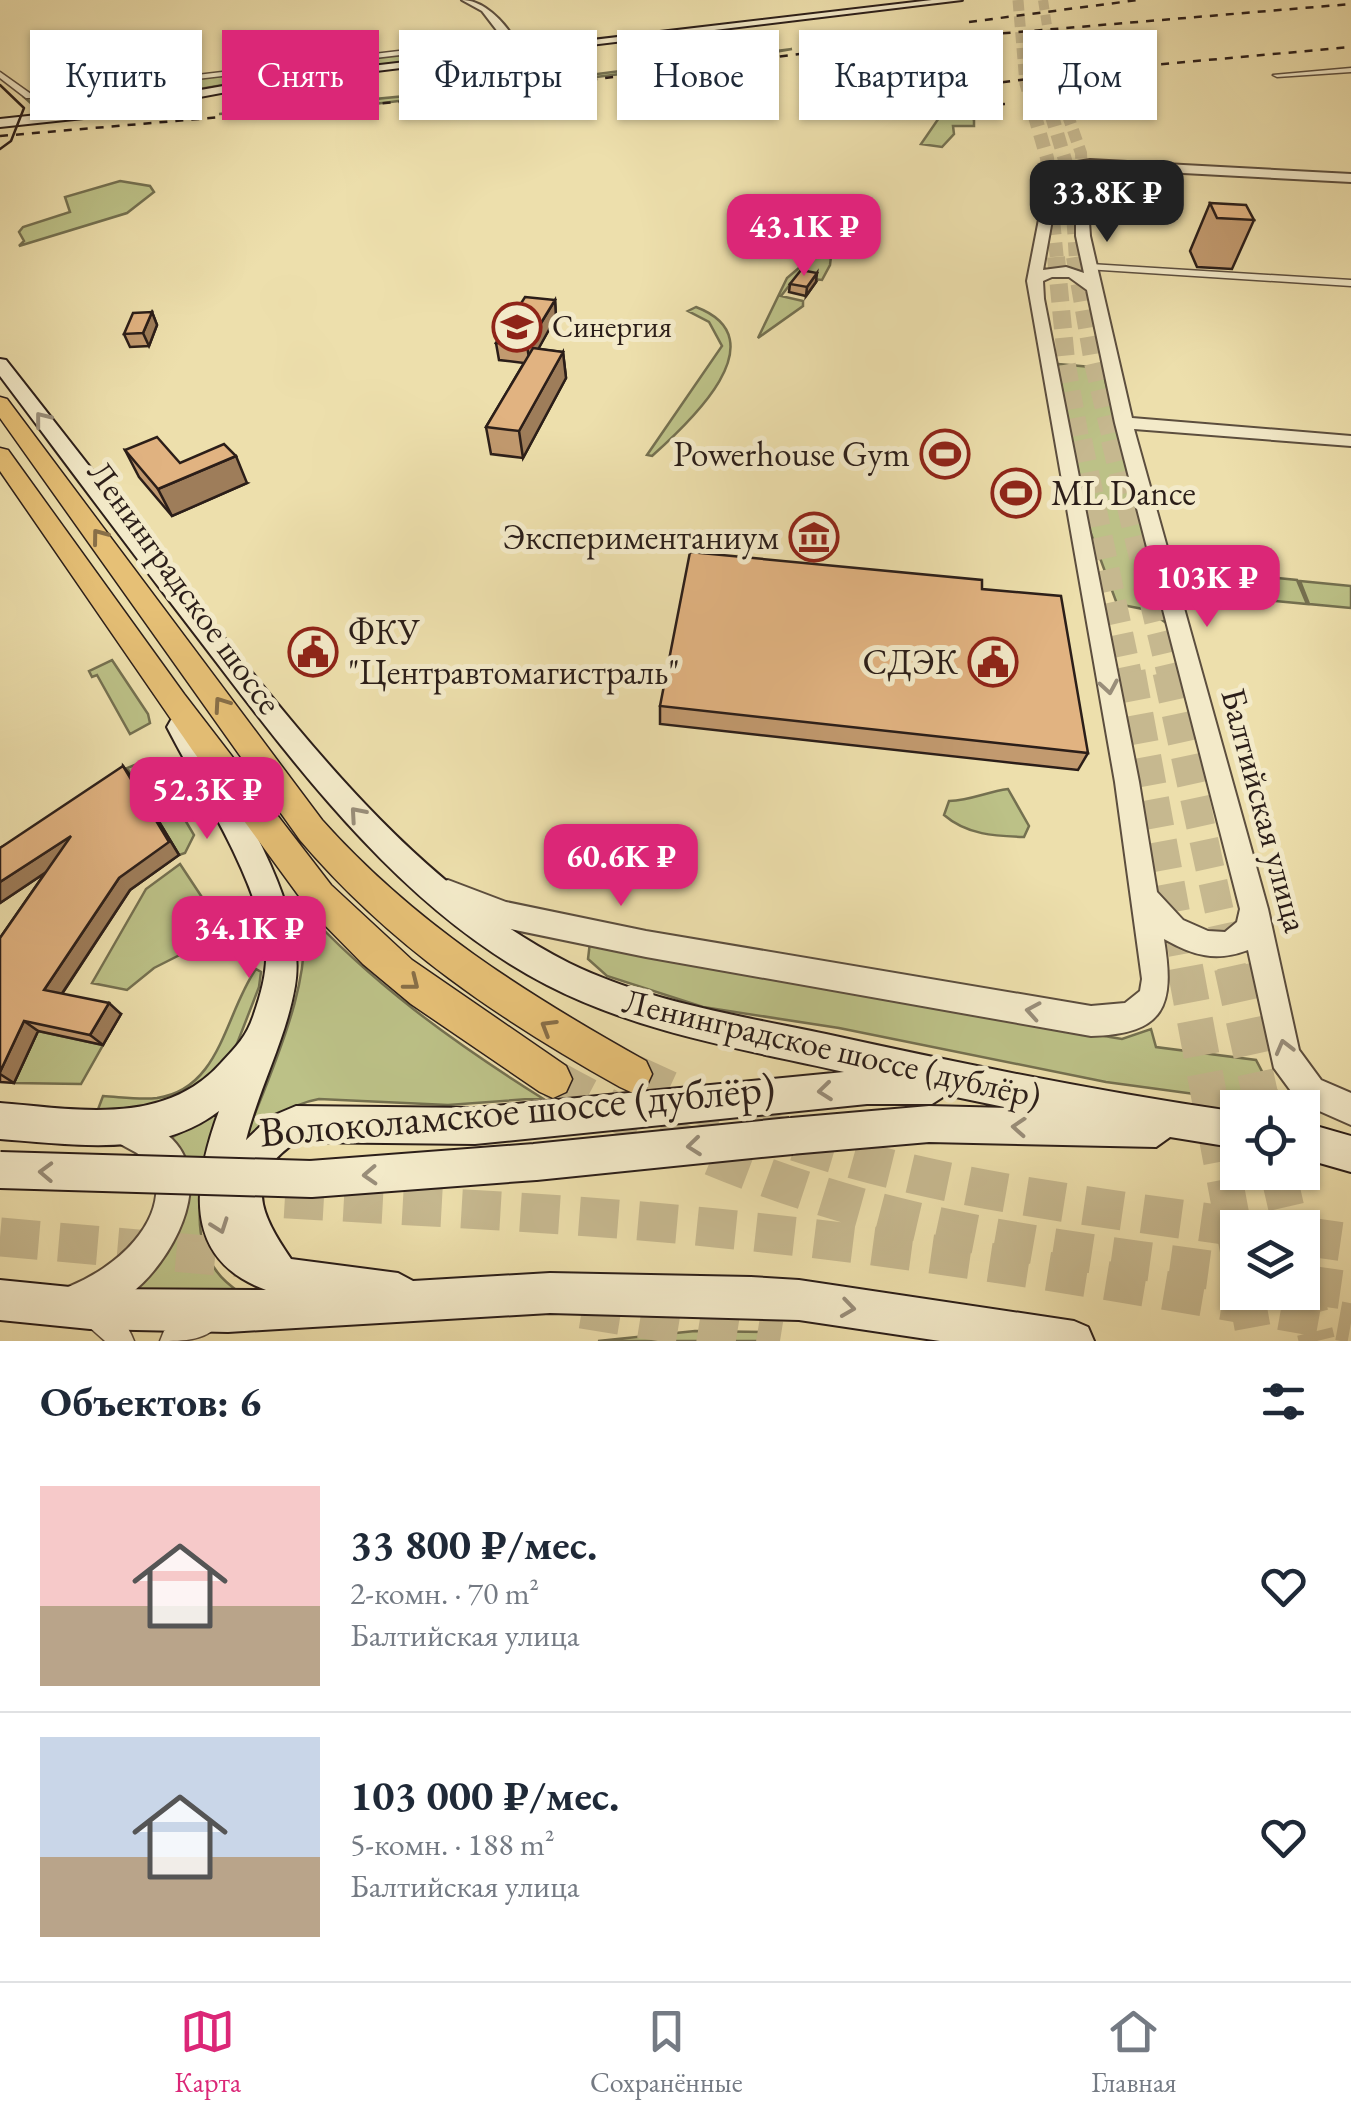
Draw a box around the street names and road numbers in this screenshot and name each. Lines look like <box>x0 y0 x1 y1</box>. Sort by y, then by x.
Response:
street label: Ленинградское шоссе <box>77 451 293 723</box>
street label: Балтийская улица <box>1210 683 1320 937</box>
street label: Ленинградское шоссе (дублёр) <box>618 977 1046 1119</box>
street label: Волоколамское шоссе (дублёр) <box>257 1060 777 1159</box>

